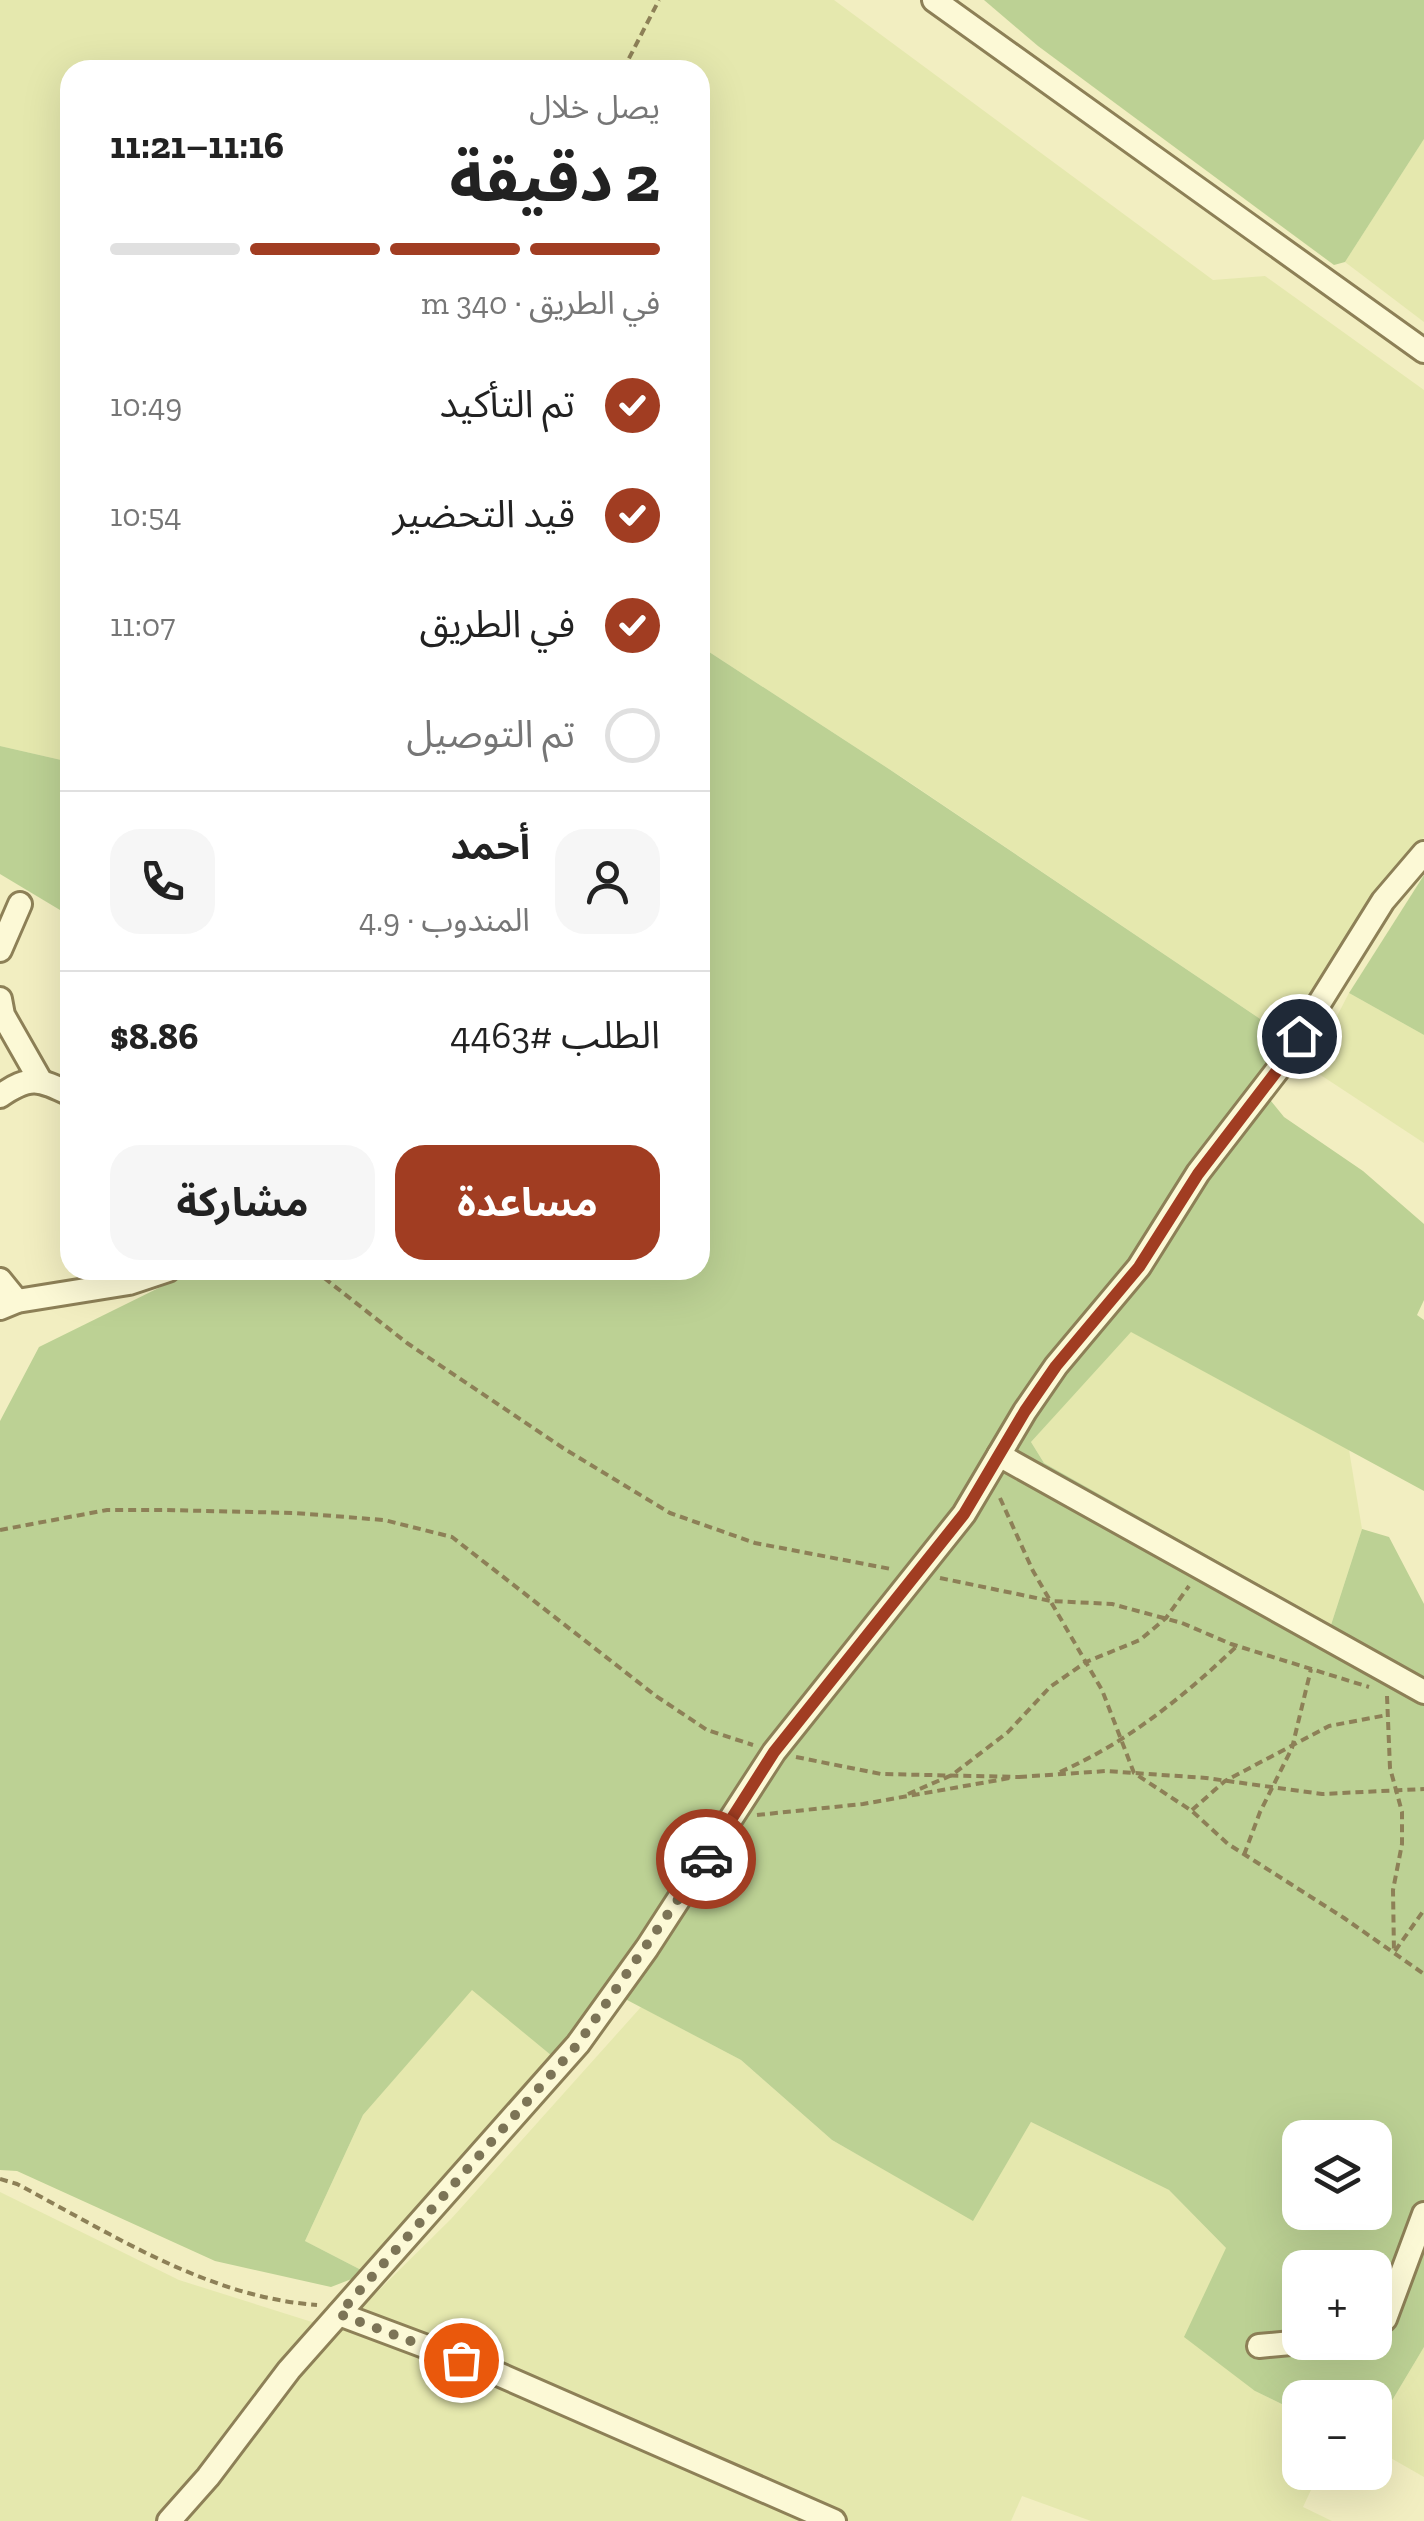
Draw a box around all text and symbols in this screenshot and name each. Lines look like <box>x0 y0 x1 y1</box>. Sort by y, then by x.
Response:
text: يصل خلال <box>529 88 660 126</box>
text: 11:16–11:21 <box>110 122 284 168</box>
text: 2 دقيقة <box>449 140 660 218</box>
text: في الطريق · 340 m <box>421 284 660 322</box>
icon: check <box>605 378 660 433</box>
text: تم التأكيد <box>440 381 575 427</box>
text: 10:49 <box>110 386 182 424</box>
icon: check <box>605 488 660 543</box>
text: قيد التحضير <box>392 491 575 537</box>
text: 10:54 <box>110 496 182 534</box>
icon: check <box>605 598 660 653</box>
text: في الطريق <box>420 601 575 647</box>
text: 11:07 <box>110 606 175 644</box>
text: تم التوصيل <box>406 711 575 757</box>
text: أحمد <box>450 823 530 869</box>
button: phone <box>110 829 215 934</box>
button: person <box>555 829 660 934</box>
text: المندوب · 4.9 <box>359 901 530 939</box>
pin <box>1257 994 1342 1079</box>
icon: home <box>1272 1009 1327 1064</box>
text: الطلب #4463 <box>450 1012 660 1058</box>
text: $8.86 <box>110 1013 199 1059</box>
button: مشاركة <box>110 1145 375 1260</box>
button: مساعدة <box>395 1145 660 1260</box>
courier <box>656 1809 756 1909</box>
icon: car <box>679 1832 734 1887</box>
map controls <box>1282 2120 1392 2490</box>
button: layers <box>1282 2120 1392 2230</box>
button: + <box>1282 2250 1392 2360</box>
pin <box>419 2318 504 2403</box>
icon: bag <box>434 2333 489 2388</box>
button: − <box>1282 2380 1392 2490</box>

